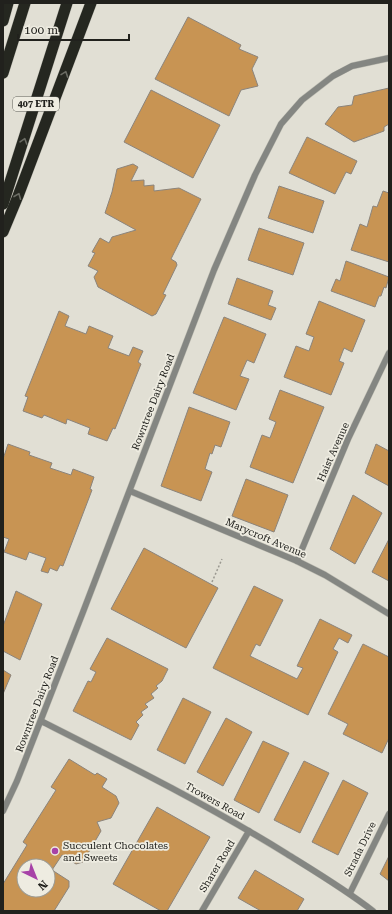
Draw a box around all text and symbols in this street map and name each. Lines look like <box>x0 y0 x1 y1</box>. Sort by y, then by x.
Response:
scale bar <box>18 16 129 42</box>
text: 100 m <box>24 23 58 37</box>
one-way arrow <box>60 71 68 78</box>
road number: 407 ETR <box>13 97 59 111</box>
one-way arrow <box>19 137 28 144</box>
one-way arrow <box>14 192 22 199</box>
street label: Rowntree Dairy Road <box>130 352 177 452</box>
street label: Haist Avenue <box>315 420 351 483</box>
street label: Marycroft Avenue <box>224 516 309 560</box>
street label: Rowntree Dairy Road <box>14 654 61 754</box>
street label: Trowers Road <box>183 780 247 822</box>
street label: Strada Drive <box>342 819 378 878</box>
street label: Sharer Road <box>197 837 237 894</box>
place label: Succulent Chocolates and Sweets <box>63 840 168 863</box>
marker: Succulent Chocolates and Sweets <box>50 846 60 856</box>
north arrow <box>16 858 56 898</box>
text: N <box>35 877 50 893</box>

